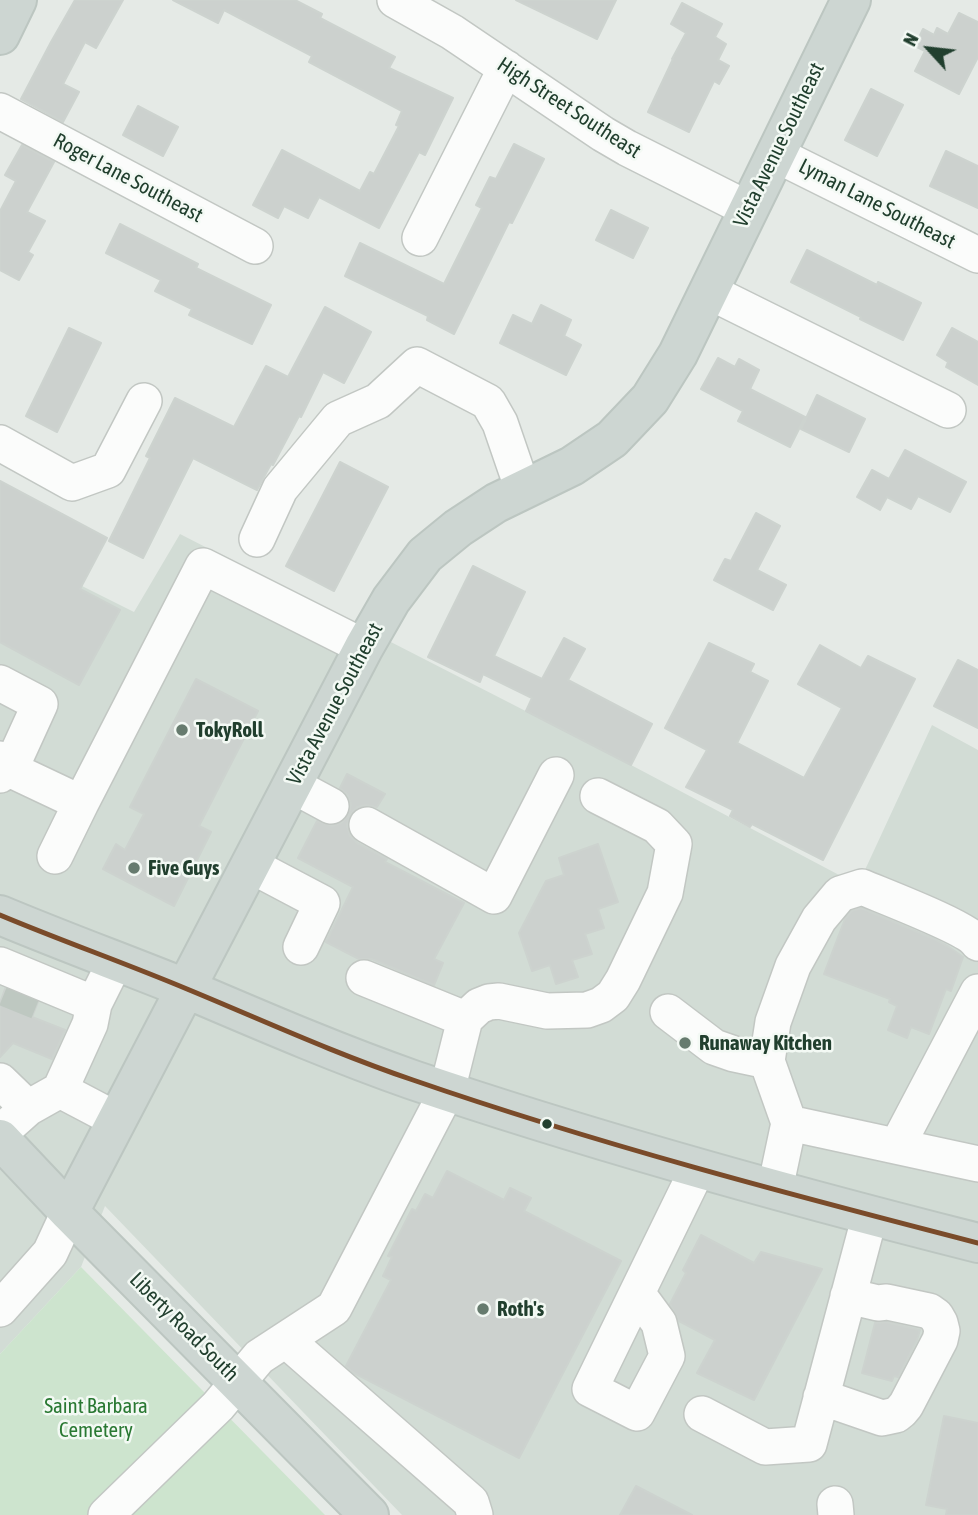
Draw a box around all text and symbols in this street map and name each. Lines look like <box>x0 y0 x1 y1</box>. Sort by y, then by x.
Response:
north arrow <box>894 14 964 84</box>
text: N <box>898 29 923 49</box>
street label: High Street Southeast <box>493 52 645 164</box>
street label: Vista Avenue Southeast <box>728 59 830 231</box>
street label: Roger Lane Southeast <box>49 128 207 228</box>
street label: Lyman Lane Southeast <box>794 154 960 254</box>
street label: Vista Avenue Southeast <box>282 619 388 789</box>
place label: TokyRoll <box>196 717 263 743</box>
marker: TokyRoll <box>174 722 190 738</box>
place label: Five Guys <box>148 855 219 881</box>
marker: Five Guys <box>126 860 142 876</box>
place label: Runaway Kitchen <box>699 1030 832 1056</box>
marker: Runaway Kitchen <box>677 1035 693 1051</box>
unlabelled marker <box>540 1117 554 1131</box>
street label: Liberty Road South <box>124 1267 244 1387</box>
place label: Roth's <box>497 1296 544 1322</box>
marker: Roth's <box>475 1301 491 1317</box>
park label: Saint Barbara Cemetery <box>44 1393 148 1443</box>

